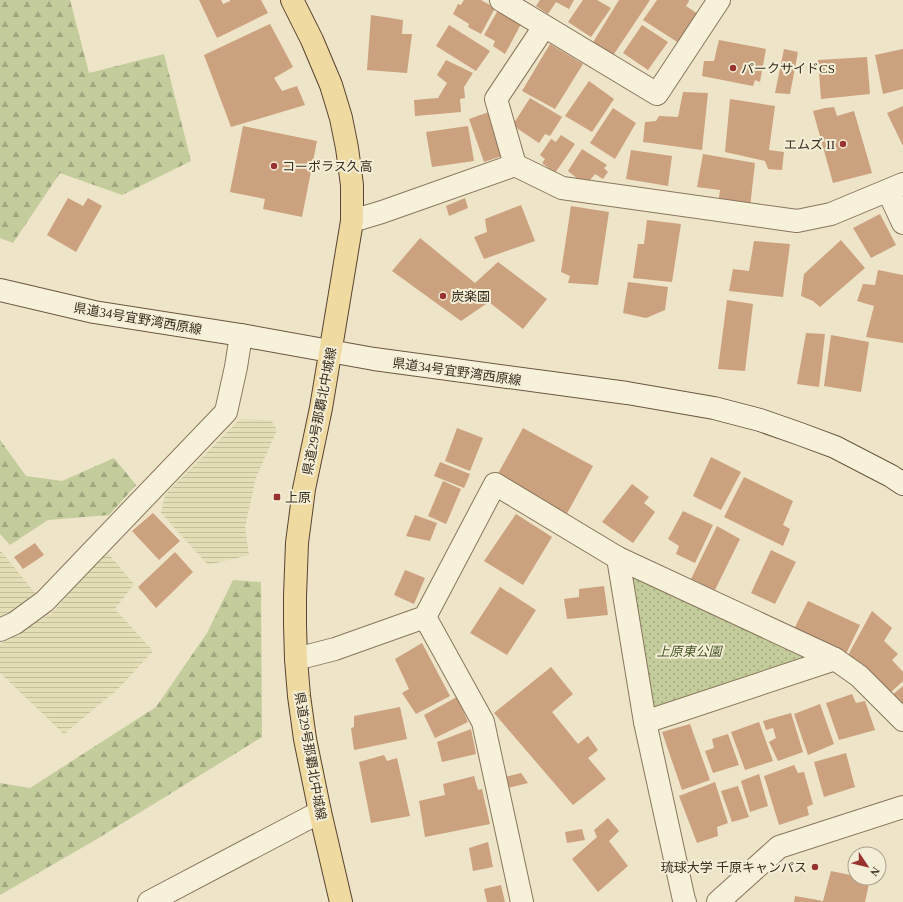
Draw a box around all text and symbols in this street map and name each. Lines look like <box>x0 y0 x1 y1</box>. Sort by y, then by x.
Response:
place label: パークサイドCS <box>741 61 835 76</box>
marker: パークサイドCS <box>728 63 738 73</box>
place label: エムズ II <box>784 137 835 152</box>
marker: エムズ II <box>838 139 848 149</box>
place label: コーポラス久高 <box>282 159 373 174</box>
marker: コーポラス久高 <box>269 161 279 171</box>
place label: 炭楽園 <box>451 289 490 304</box>
marker: 炭楽園 <box>438 291 448 301</box>
street label: 県道34号宜野湾西原線 <box>73 300 203 337</box>
street label: 県道29号那覇北中城線 <box>300 346 339 476</box>
street label: 県道34号宜野湾西原線 <box>392 355 522 388</box>
place label: 上原 <box>285 490 311 505</box>
marker: 上原 <box>272 492 282 502</box>
park label: 上原東公園 <box>656 644 723 659</box>
street label: 県道29号那覇北中城線 <box>292 691 329 821</box>
north arrow <box>847 846 887 886</box>
place label: 琉球大学 千原キャンパス <box>661 860 807 875</box>
marker: 琉球大学 千原キャンパス <box>810 862 820 872</box>
text: N <box>868 865 882 878</box>

